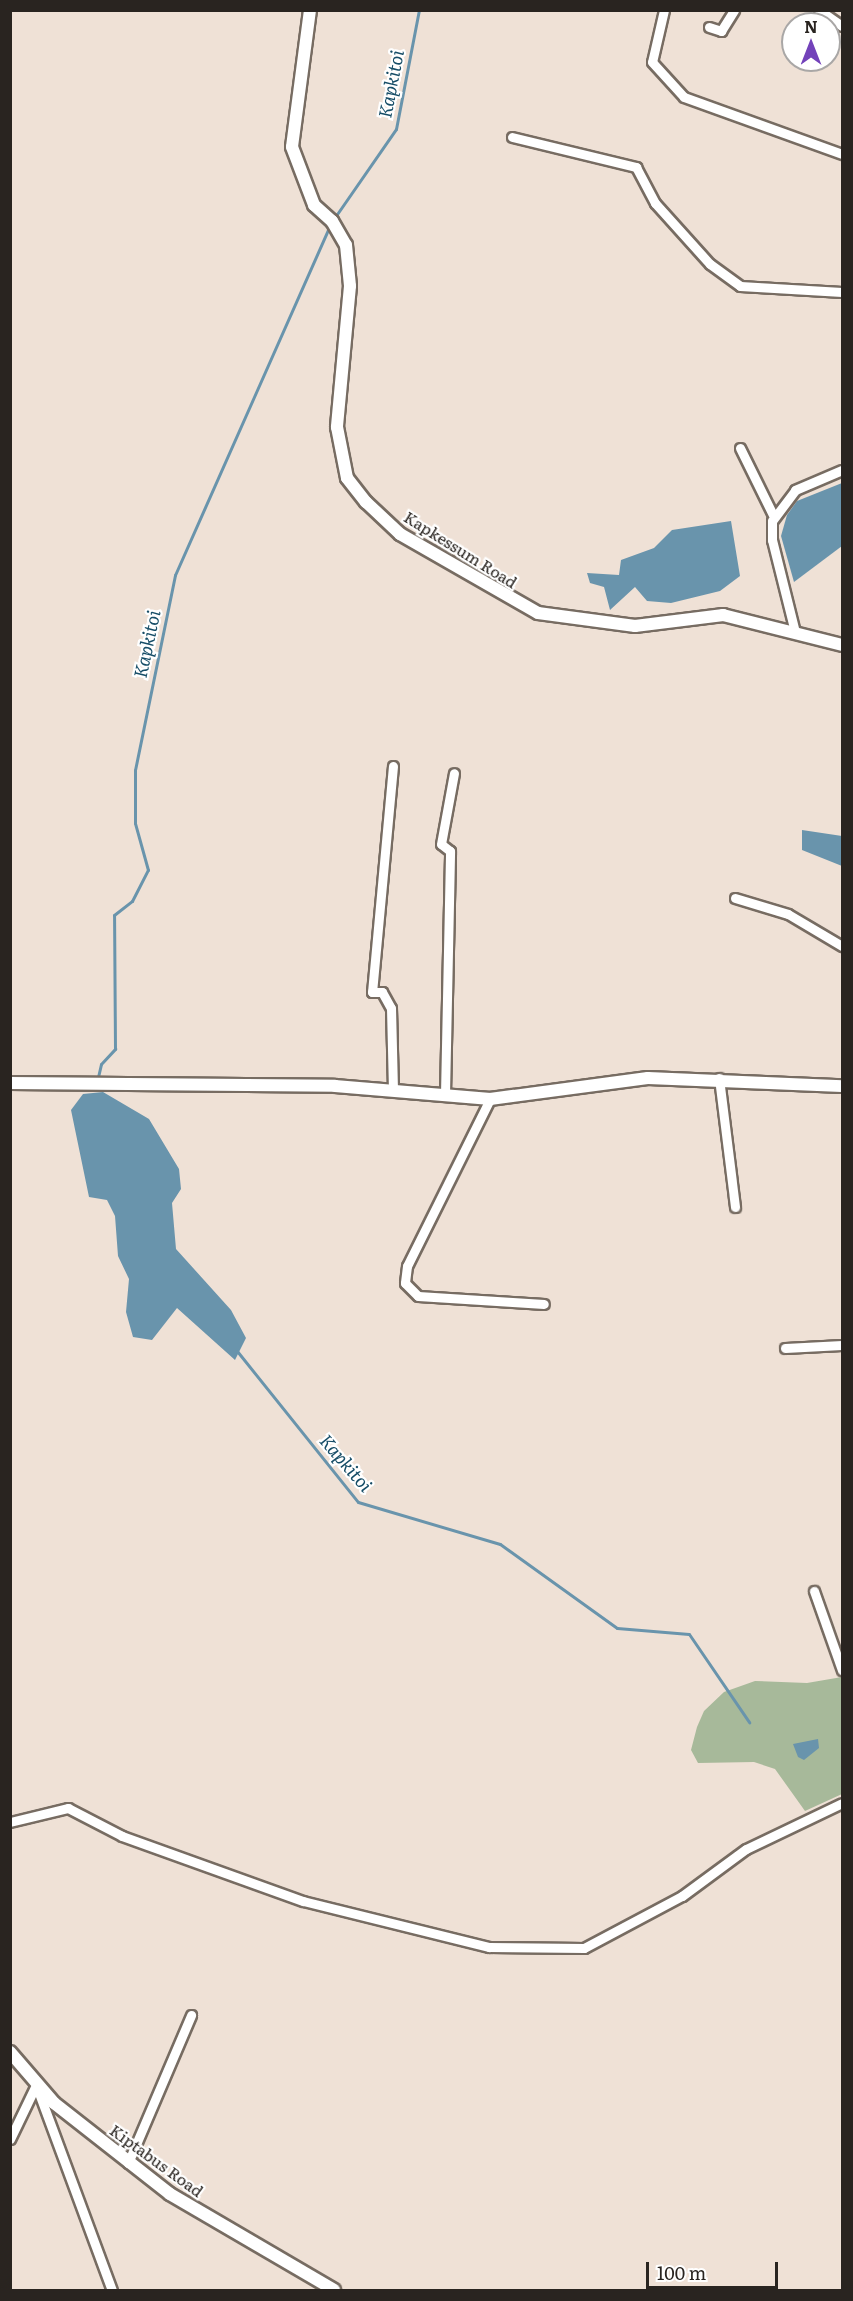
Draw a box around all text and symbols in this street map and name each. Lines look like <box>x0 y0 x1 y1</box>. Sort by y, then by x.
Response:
north arrow <box>781 12 841 72</box>
text: N <box>804 14 818 38</box>
water label: Kapkitoi <box>374 48 408 120</box>
street label: Kapkessum Road <box>401 507 521 591</box>
water label: Kapkitoi <box>129 608 165 680</box>
water label: Kapkitoi <box>315 1430 377 1496</box>
street label: Kiptabus Road <box>107 2120 207 2200</box>
scale bar <box>649 2250 781 2288</box>
text: 100 m <box>657 2259 706 2286</box>

